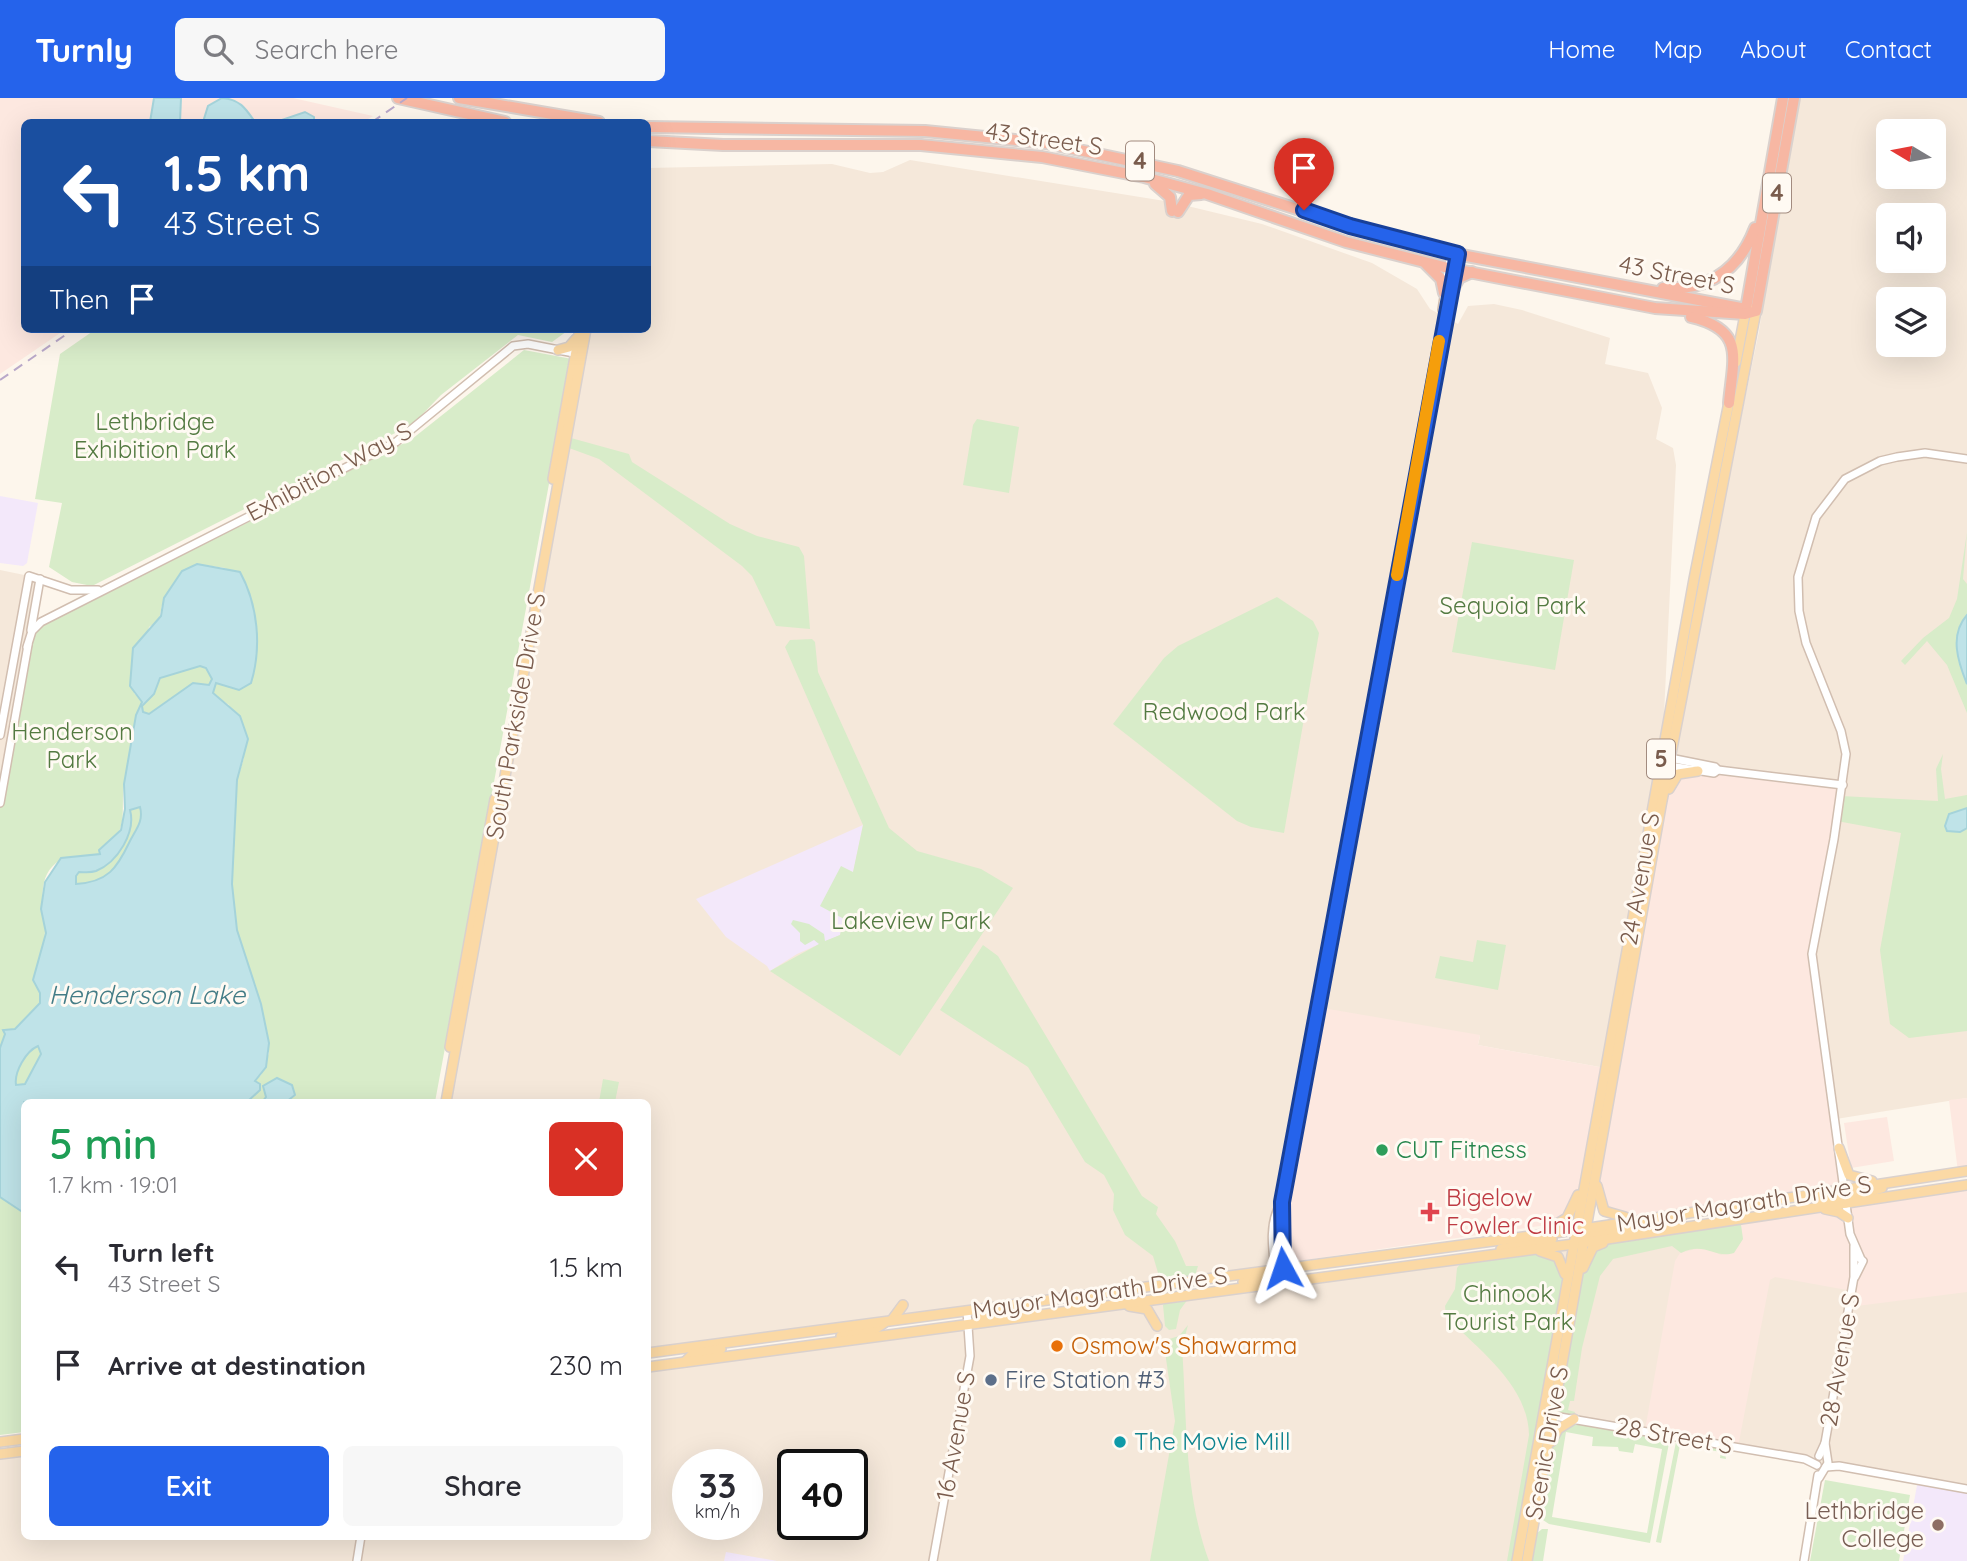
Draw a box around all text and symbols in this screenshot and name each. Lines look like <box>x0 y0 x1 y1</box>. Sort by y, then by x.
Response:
search box <box>175 18 665 81</box>
text: Turnly <box>35 29 133 70</box>
icon: search <box>199 30 237 68</box>
text: Search here <box>255 33 398 66</box>
text: Home <box>1548 34 1615 64</box>
text: Map <box>1653 34 1702 64</box>
text: About <box>1740 34 1807 64</box>
text: Contact <box>1845 34 1932 64</box>
street label: 43 Street S <box>984 115 1104 161</box>
north arrow <box>1876 119 1946 189</box>
map controls <box>1876 119 1946 357</box>
pin <box>1274 138 1334 210</box>
text: 1.5 km <box>164 142 310 203</box>
road number: 4 <box>1126 142 1154 180</box>
icon: left <box>49 147 140 238</box>
icon: arrive <box>1285 149 1323 187</box>
road number: 4 <box>1763 174 1791 212</box>
text: 43 Street S <box>164 203 321 243</box>
button: sound <box>1876 203 1946 273</box>
street label: 43 Street S <box>1617 248 1738 300</box>
icon: arrive <box>123 280 161 318</box>
text: Then <box>49 283 109 316</box>
button: layers <box>1876 287 1946 357</box>
park label: Lethbridge Exhibition Park <box>74 406 236 464</box>
street label: Exhibition Way S <box>241 415 416 527</box>
street label: South Parkside Drive S <box>479 590 551 841</box>
park label: Sequoia Park <box>1440 590 1586 620</box>
park label: Redwood Park <box>1142 696 1306 726</box>
park label: Henderson Park <box>11 716 133 774</box>
road number: 5 <box>1647 740 1675 778</box>
street label: 24 Avenue S <box>1613 810 1665 948</box>
park label: Lakeview Park <box>831 905 991 935</box>
water label: Henderson Lake <box>49 978 247 1011</box>
text: 5 min <box>49 1117 157 1170</box>
button: close <box>549 1122 623 1196</box>
place label: CUT Fitness <box>1396 1134 1527 1164</box>
marker: CUT Fitness <box>1374 1142 1390 1158</box>
street label: Mayor Magrath Drive S <box>1614 1168 1873 1238</box>
text: 1.7 km · 19:01 <box>49 1170 178 1199</box>
place label: Bigelow Fowler Clinic <box>1446 1182 1584 1240</box>
marker: Bigelow Fowler Clinic <box>1420 1202 1440 1222</box>
position arrow <box>1246 1231 1320 1305</box>
text: Turn left <box>108 1236 215 1269</box>
icon: left <box>49 1248 87 1286</box>
text: 1.5 km <box>550 1251 623 1284</box>
street label: Mayor Magrath Drive S <box>970 1259 1229 1325</box>
text: 43 Street S <box>108 1269 221 1298</box>
park label: Chinook Tourist Park <box>1443 1278 1573 1336</box>
street label: 28 Avenue S <box>1813 1291 1866 1429</box>
place label: Osmow's Shawarma <box>1071 1330 1297 1360</box>
marker: Osmow's Shawarma <box>1049 1338 1065 1354</box>
icon: arrive <box>49 1346 87 1384</box>
text: Arrive at destination <box>108 1349 366 1382</box>
text: 230 m <box>549 1349 623 1382</box>
place label: Fire Station #3 <box>1005 1364 1165 1394</box>
street label: Scenic Drive S <box>1518 1364 1574 1522</box>
street label: 16 Avenue S <box>929 1369 981 1503</box>
marker: Fire Station #3 <box>983 1372 999 1388</box>
street label: 28 Street S <box>1613 1410 1735 1460</box>
place label: The Movie Mill <box>1134 1426 1290 1456</box>
marker: The Movie Mill <box>1112 1434 1128 1450</box>
button: Exit <box>49 1446 329 1526</box>
button: Share <box>343 1446 623 1526</box>
speed limit sign: 40 <box>777 1449 868 1540</box>
text: 33 <box>699 1463 736 1507</box>
place label: Lethbridge College <box>1804 1495 1924 1553</box>
text: km/h <box>695 1500 740 1523</box>
marker: Lethbridge College <box>1930 1517 1946 1533</box>

